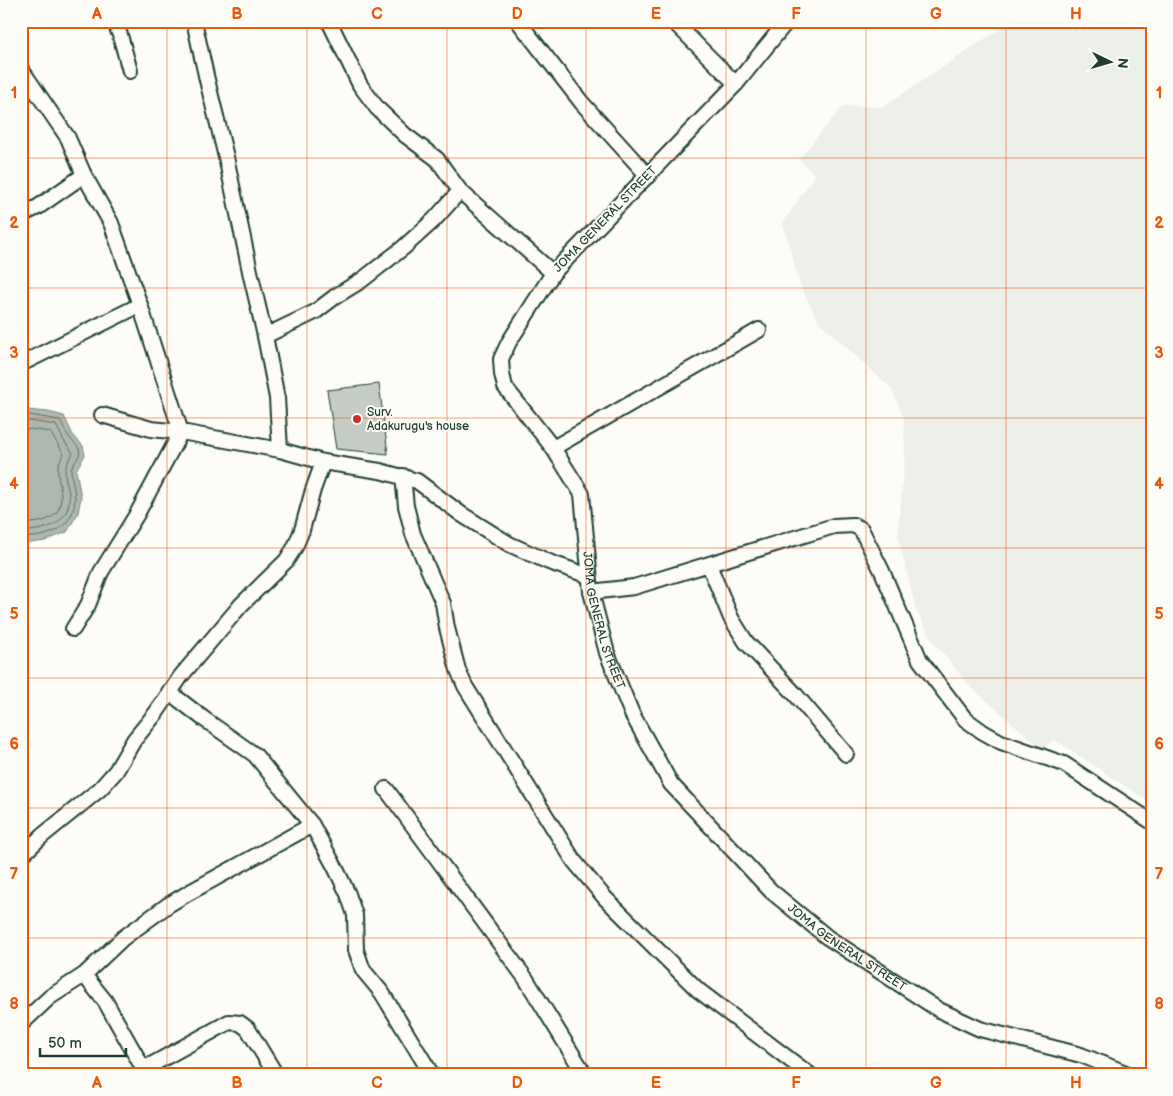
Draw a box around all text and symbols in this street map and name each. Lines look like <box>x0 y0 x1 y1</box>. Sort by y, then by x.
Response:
text: A <box>91 5 102 24</box>
text: B <box>231 5 243 24</box>
text: C <box>371 5 383 24</box>
text: D <box>511 5 523 24</box>
text: E <box>651 5 661 24</box>
text: F <box>791 5 801 24</box>
text: G <box>930 5 942 24</box>
text: H <box>1070 5 1082 24</box>
north arrow <box>1086 38 1136 88</box>
text: N <box>1114 57 1131 69</box>
text: 1 <box>11 84 17 103</box>
text: 1 <box>1156 84 1162 103</box>
street label: JOMA GENERAL STREET <box>551 163 661 276</box>
text: 2 <box>9 214 19 233</box>
text: 2 <box>1154 214 1164 233</box>
text: 3 <box>9 344 19 363</box>
text: 3 <box>1154 344 1164 363</box>
place label: Surv. Adakurugu's house <box>367 405 469 434</box>
marker: Surv. Adakurugu's house <box>351 413 363 425</box>
text: 4 <box>9 475 19 494</box>
text: 4 <box>1154 475 1164 494</box>
street label: JOMA GENERAL STREET <box>579 551 628 692</box>
text: 5 <box>9 605 19 624</box>
text: 5 <box>1154 605 1164 624</box>
text: 6 <box>9 735 19 754</box>
text: 6 <box>1154 735 1164 754</box>
text: 7 <box>10 865 19 884</box>
text: 7 <box>1155 865 1164 884</box>
street label: JOMA GENERAL STREET <box>784 901 910 995</box>
text: 8 <box>9 995 19 1014</box>
text: 8 <box>1154 995 1164 1014</box>
scale bar <box>40 1026 126 1058</box>
text: 50 m <box>48 1034 82 1053</box>
text: A <box>91 1074 102 1093</box>
text: B <box>231 1074 243 1093</box>
text: C <box>371 1074 383 1093</box>
text: D <box>511 1074 523 1093</box>
text: E <box>651 1074 661 1093</box>
text: F <box>791 1074 801 1093</box>
text: G <box>930 1074 942 1093</box>
text: H <box>1070 1074 1082 1093</box>

